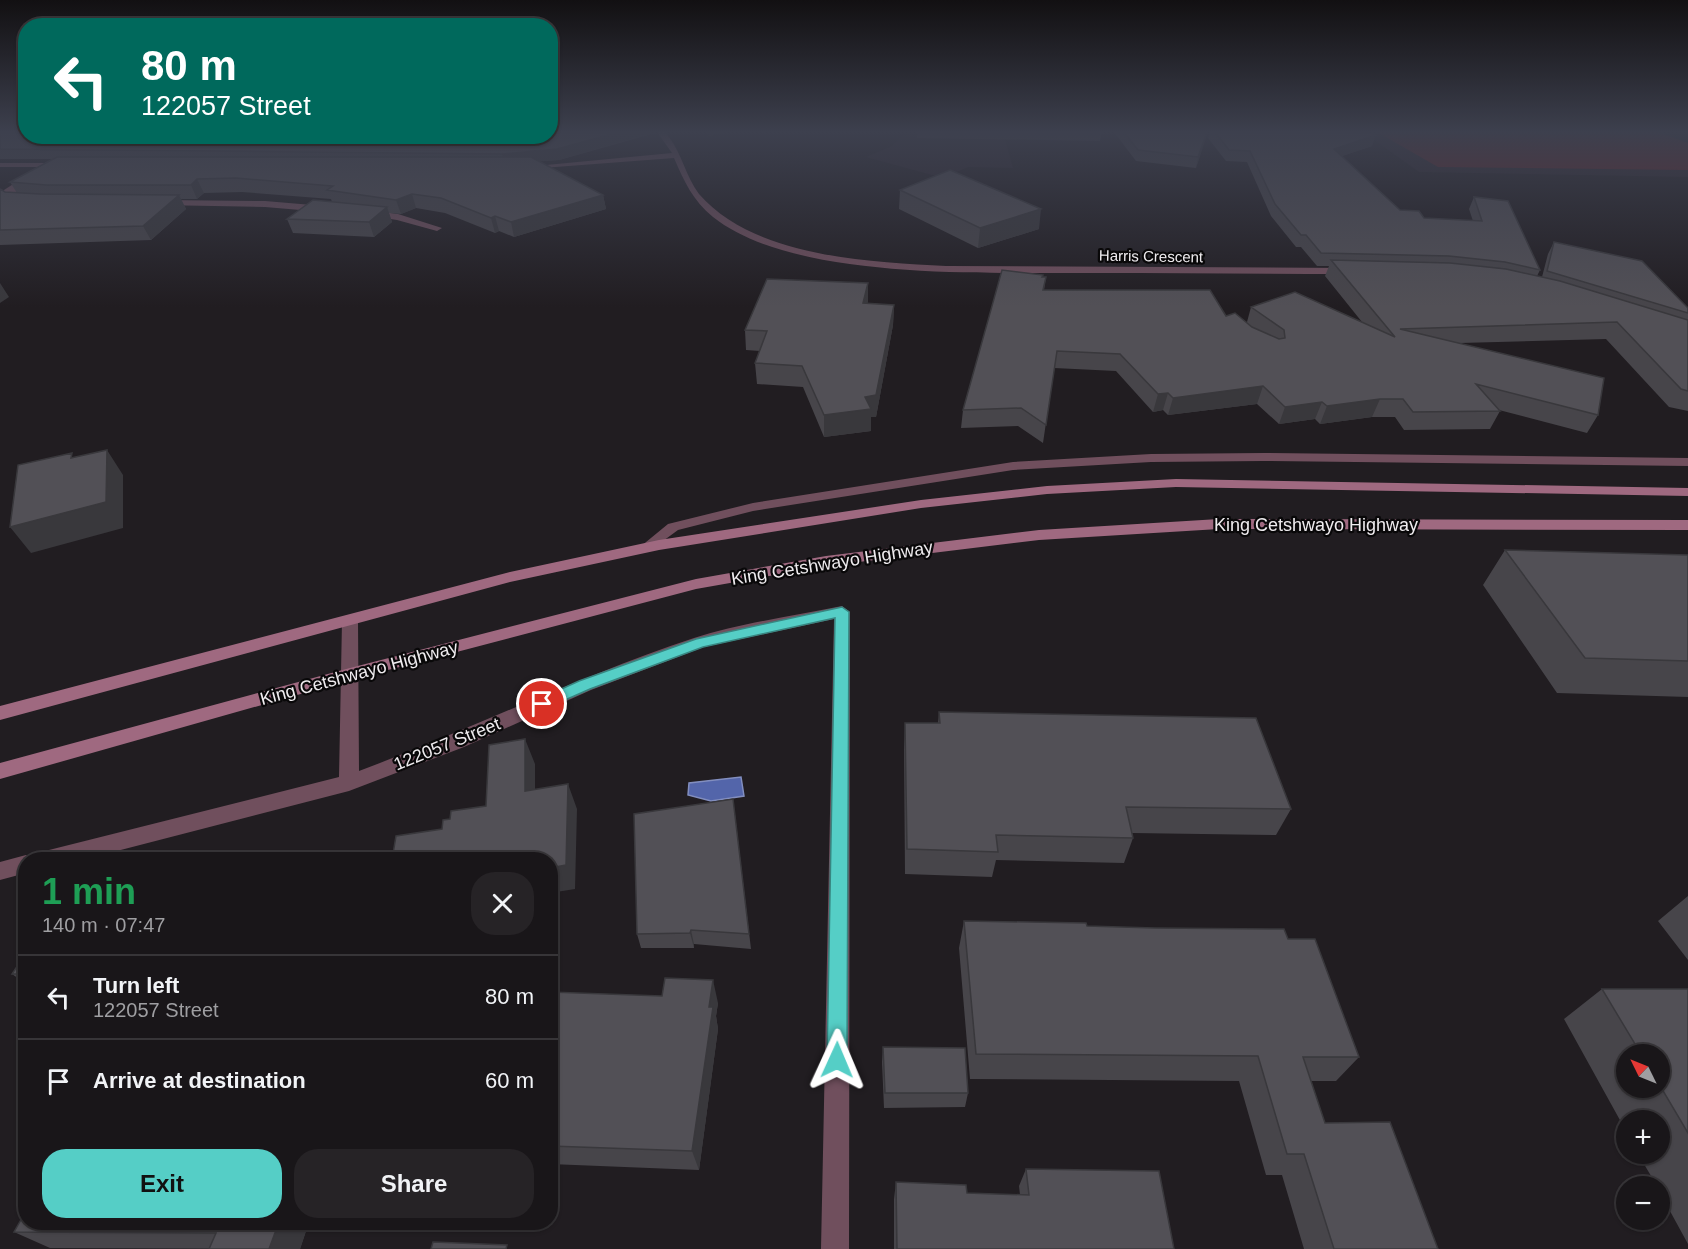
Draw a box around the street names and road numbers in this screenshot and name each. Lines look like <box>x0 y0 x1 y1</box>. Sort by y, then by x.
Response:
street label: Harris Crescent <box>1099 247 1204 265</box>
street label: King Cetshwayo Highway <box>1214 515 1418 535</box>
street label: King Cetshwayo Highway <box>730 537 934 589</box>
street label: King Cetshwayo Highway <box>258 637 460 709</box>
street label: 122057 Street <box>391 714 503 774</box>

